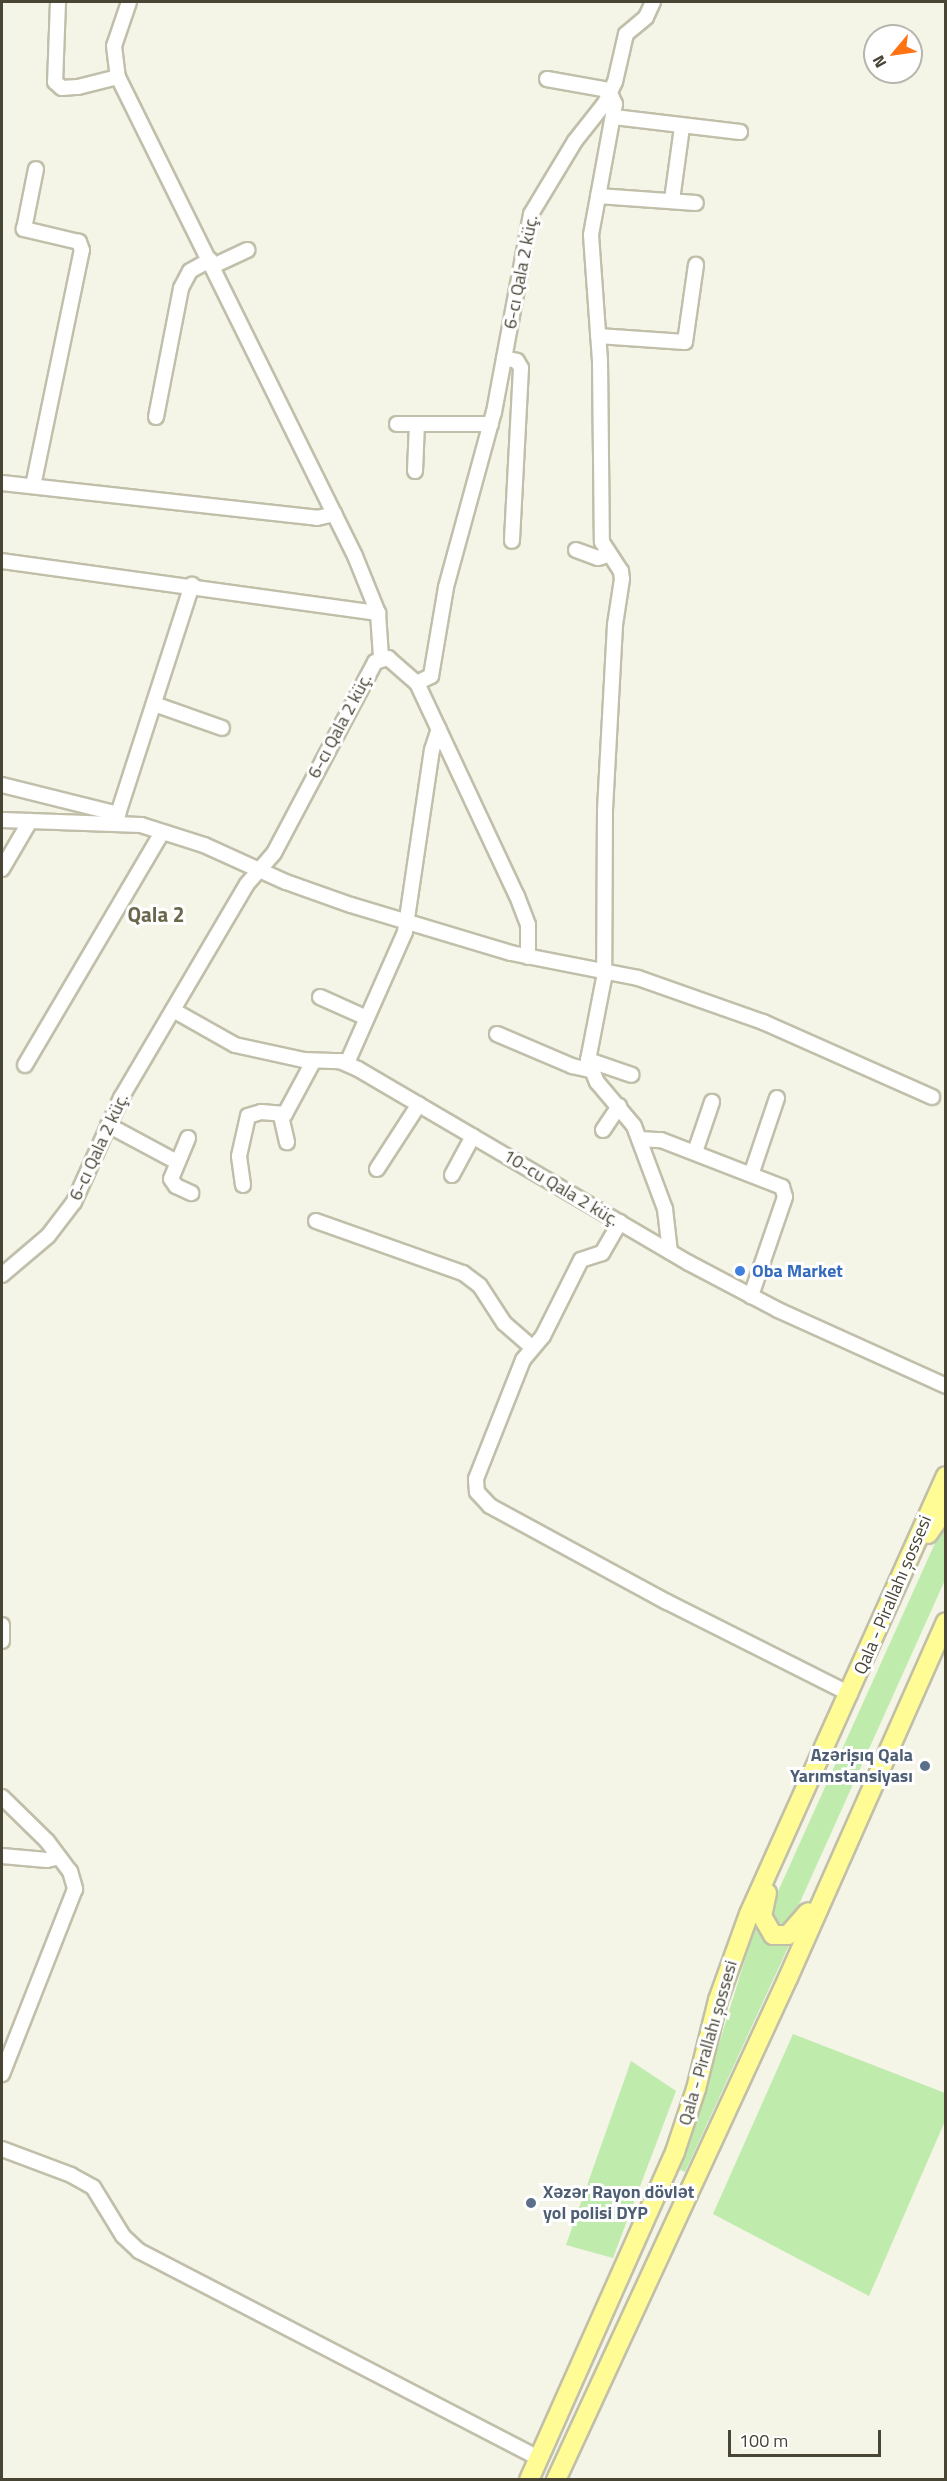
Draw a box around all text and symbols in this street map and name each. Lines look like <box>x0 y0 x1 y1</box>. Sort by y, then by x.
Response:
north arrow <box>863 24 923 84</box>
text: N <box>866 51 892 72</box>
street label: 6-cı Qala 2 küç. <box>499 213 543 331</box>
street label: 6-cı Qala 2 küç. <box>303 670 377 782</box>
district label: Qala 2 <box>127 901 185 927</box>
street label: 6-cı Qala 2 küç. <box>65 1090 133 1204</box>
street label: 10-cu Qala 2 küç. <box>499 1145 623 1231</box>
place label: Oba Market <box>752 1260 843 1282</box>
marker: Oba Market <box>733 1264 747 1278</box>
street label: Qala - Pirallahı şossesi <box>850 1512 936 1678</box>
place label: Azərişıq Qala Yarımstansiyası <box>790 1745 913 1788</box>
marker: Azərişıq Qala Yarımstansiyası <box>918 1759 932 1773</box>
street label: Qala - Pirallahı şossesi <box>674 1958 742 2128</box>
place label: Xəzər Rayon dövlət yol polisi DYP <box>543 2182 694 2224</box>
marker: Xəzər Rayon dövlət yol polisi DYP <box>524 2196 538 2210</box>
scale bar <box>731 2418 884 2456</box>
text: 100 m <box>739 2427 788 2454</box>

